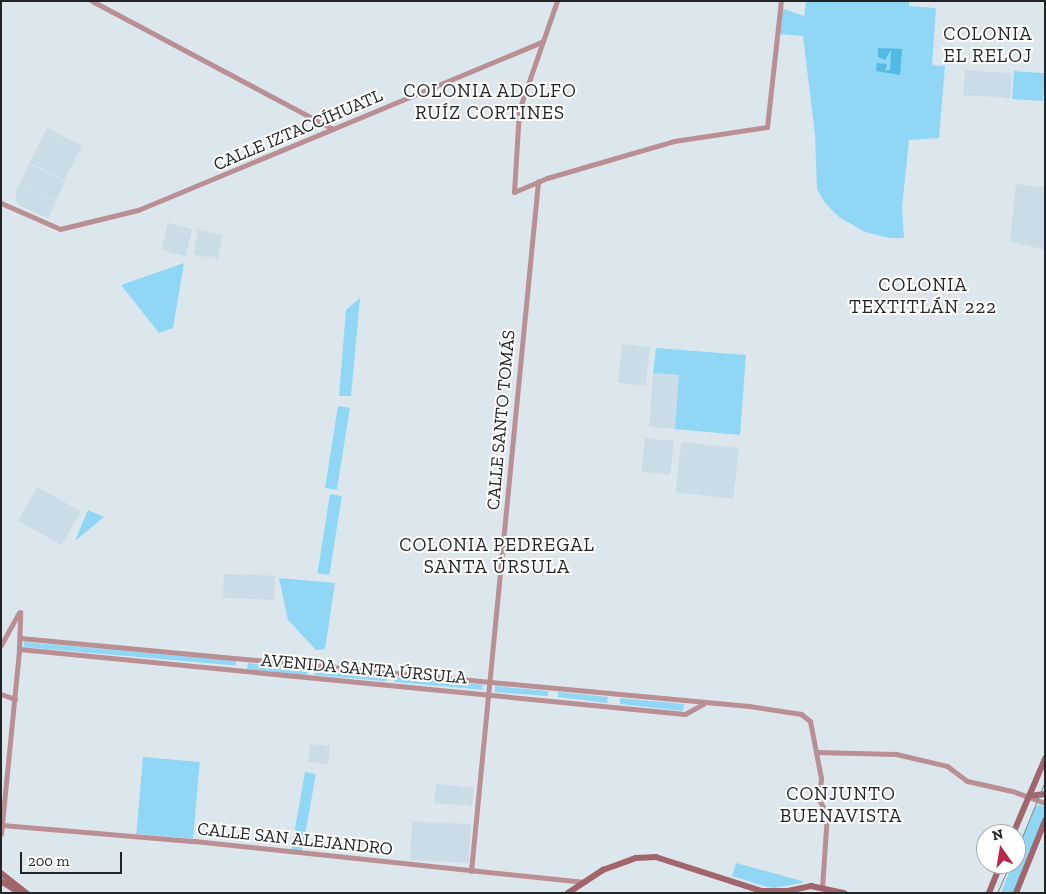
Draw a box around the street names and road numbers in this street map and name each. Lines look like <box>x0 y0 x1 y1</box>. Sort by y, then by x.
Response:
street label: CALLE IZTACCÍHUATL <box>210 85 386 175</box>
street label: CALLE SANTO TOMÁS <box>482 329 520 511</box>
street label: AVENIDA SANTA ÚRSULA <box>260 649 468 689</box>
street label: CALLE SAN ALEJANDRO <box>196 818 394 860</box>

